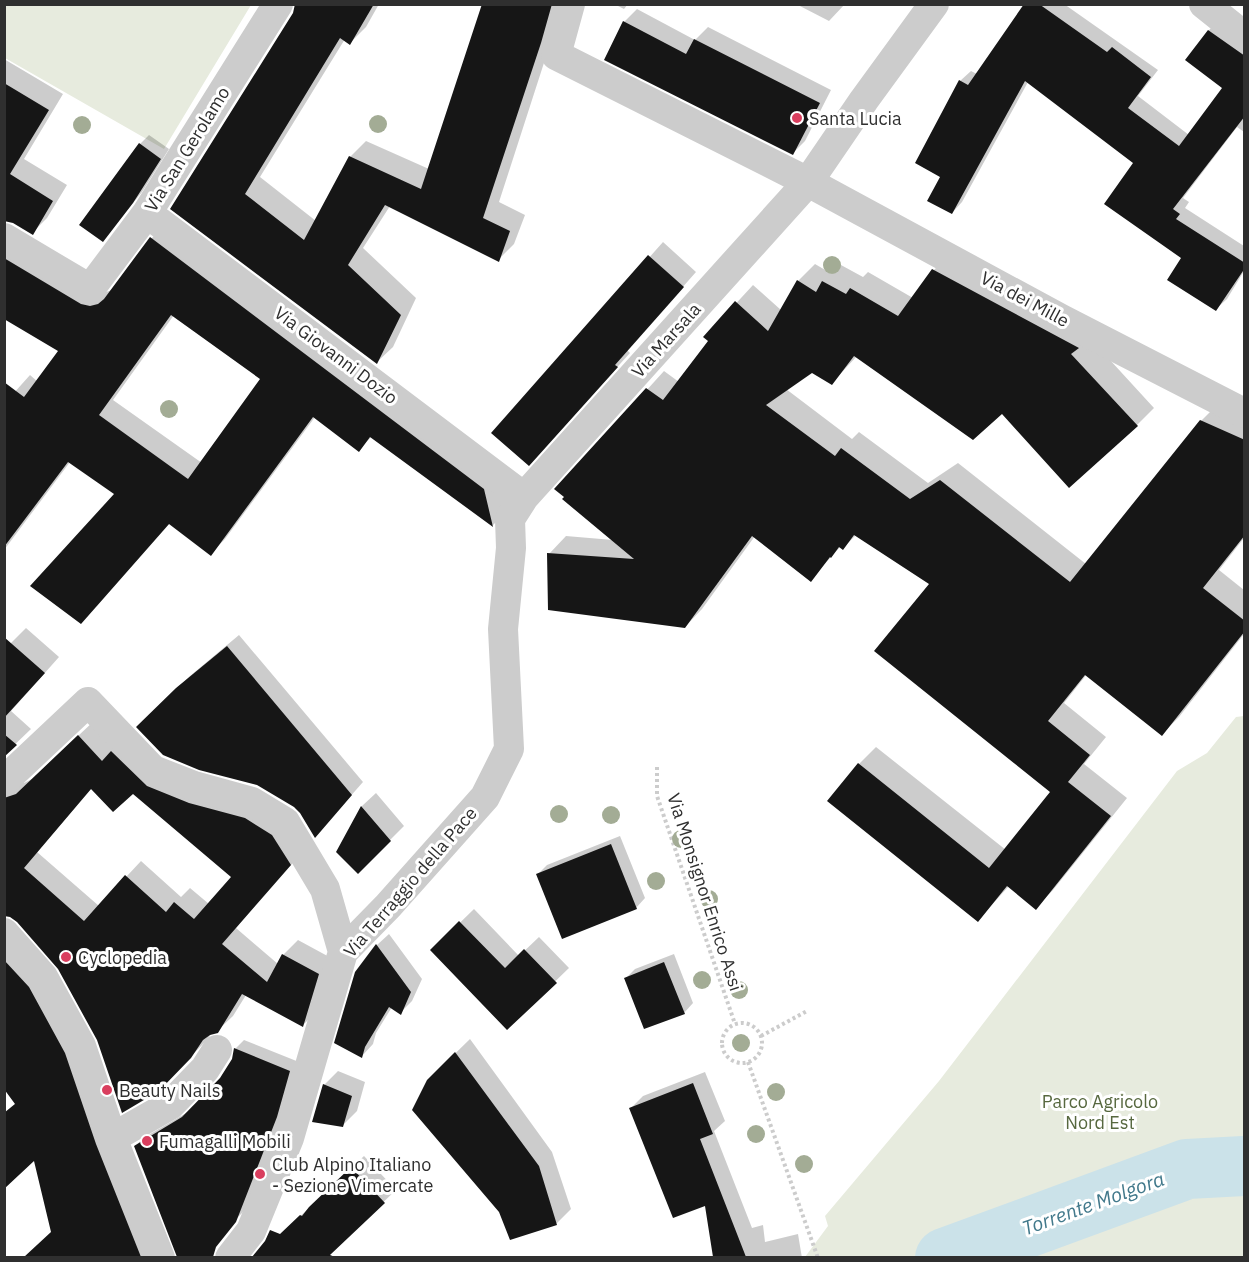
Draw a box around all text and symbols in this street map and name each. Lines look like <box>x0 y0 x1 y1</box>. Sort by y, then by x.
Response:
street label: Via San Gerolamo <box>139 82 235 216</box>
place label: Santa Lucia <box>809 107 902 130</box>
marker: Santa Lucia <box>790 111 804 125</box>
street label: Via dei Mille <box>977 266 1073 332</box>
street label: Via Marsala <box>626 297 706 382</box>
street label: Via Giovanni Dozio <box>270 301 402 409</box>
street label: Via Monsignor Enrico Assi <box>662 790 748 994</box>
street label: Via Terraggio della Pace <box>338 802 482 962</box>
place label: Cyclopedia <box>78 946 167 969</box>
marker: Cyclopedia <box>59 950 73 964</box>
place label: Beauty Nails <box>119 1079 221 1102</box>
marker: Beauty Nails <box>100 1083 114 1097</box>
park label: Parco Agricolo Nord Est <box>1042 1090 1158 1134</box>
place label: Fumagalli Mobili <box>159 1130 291 1153</box>
marker: Fumagalli Mobili <box>140 1134 154 1148</box>
place label: Club Alpino Italiano - Sezione Vimercate <box>272 1153 433 1197</box>
water label: Torrente Molgora <box>1018 1165 1168 1241</box>
marker: Club Alpino Italiano - Sezione Vimercate <box>253 1167 267 1181</box>

